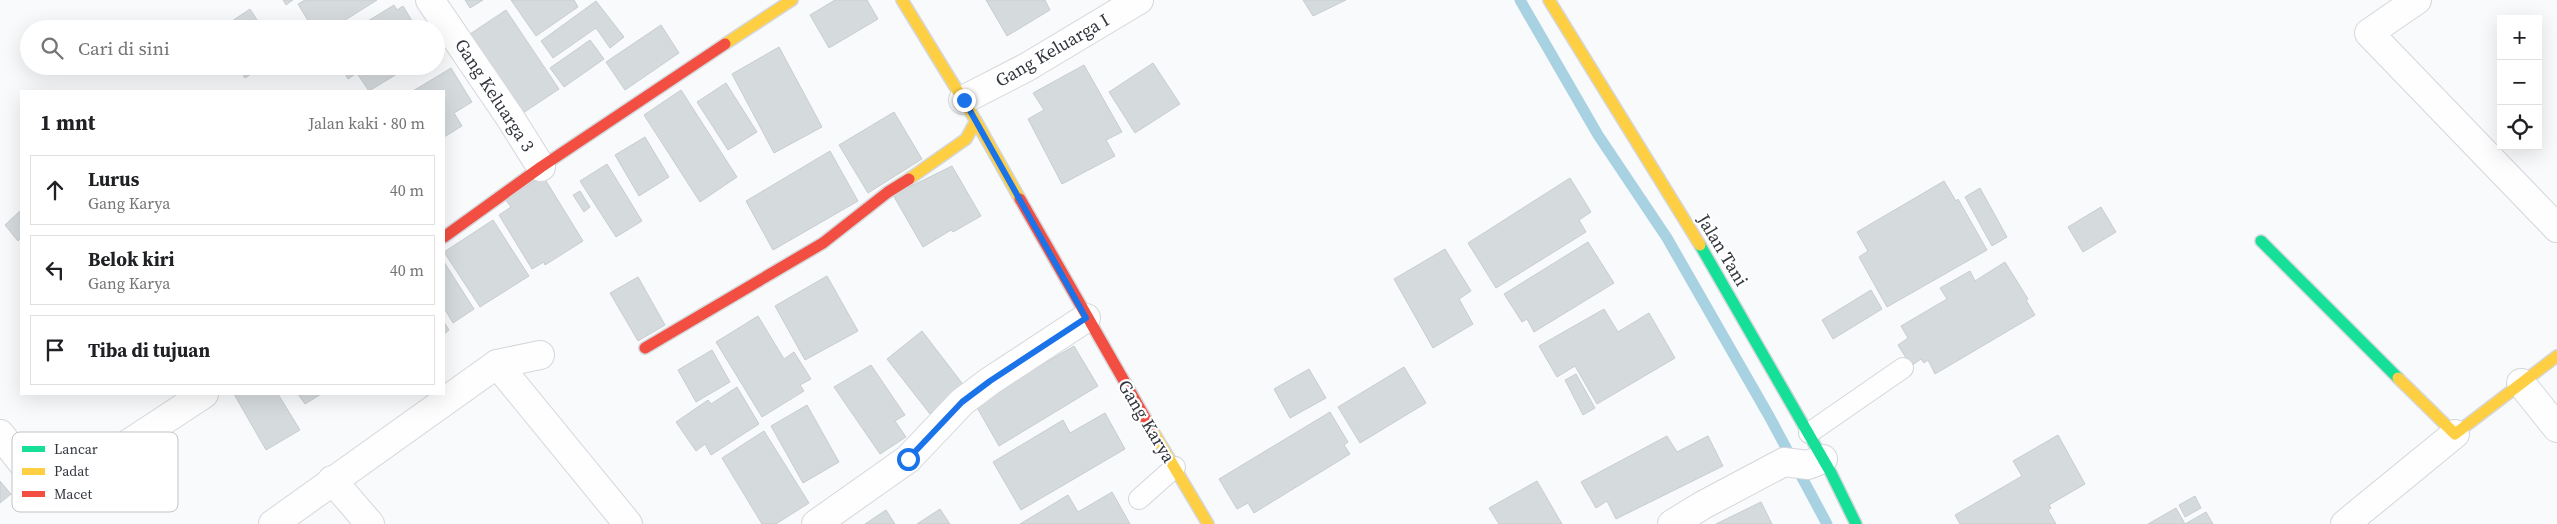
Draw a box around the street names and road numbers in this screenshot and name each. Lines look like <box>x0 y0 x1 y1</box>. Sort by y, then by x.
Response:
street label: Gang Keluarga I <box>990 7 1114 93</box>
street label: Gang Keluarga 3 <box>449 34 541 156</box>
street label: Jalan Tani <box>1691 208 1754 291</box>
street label: Gang Karya <box>1112 375 1182 468</box>

